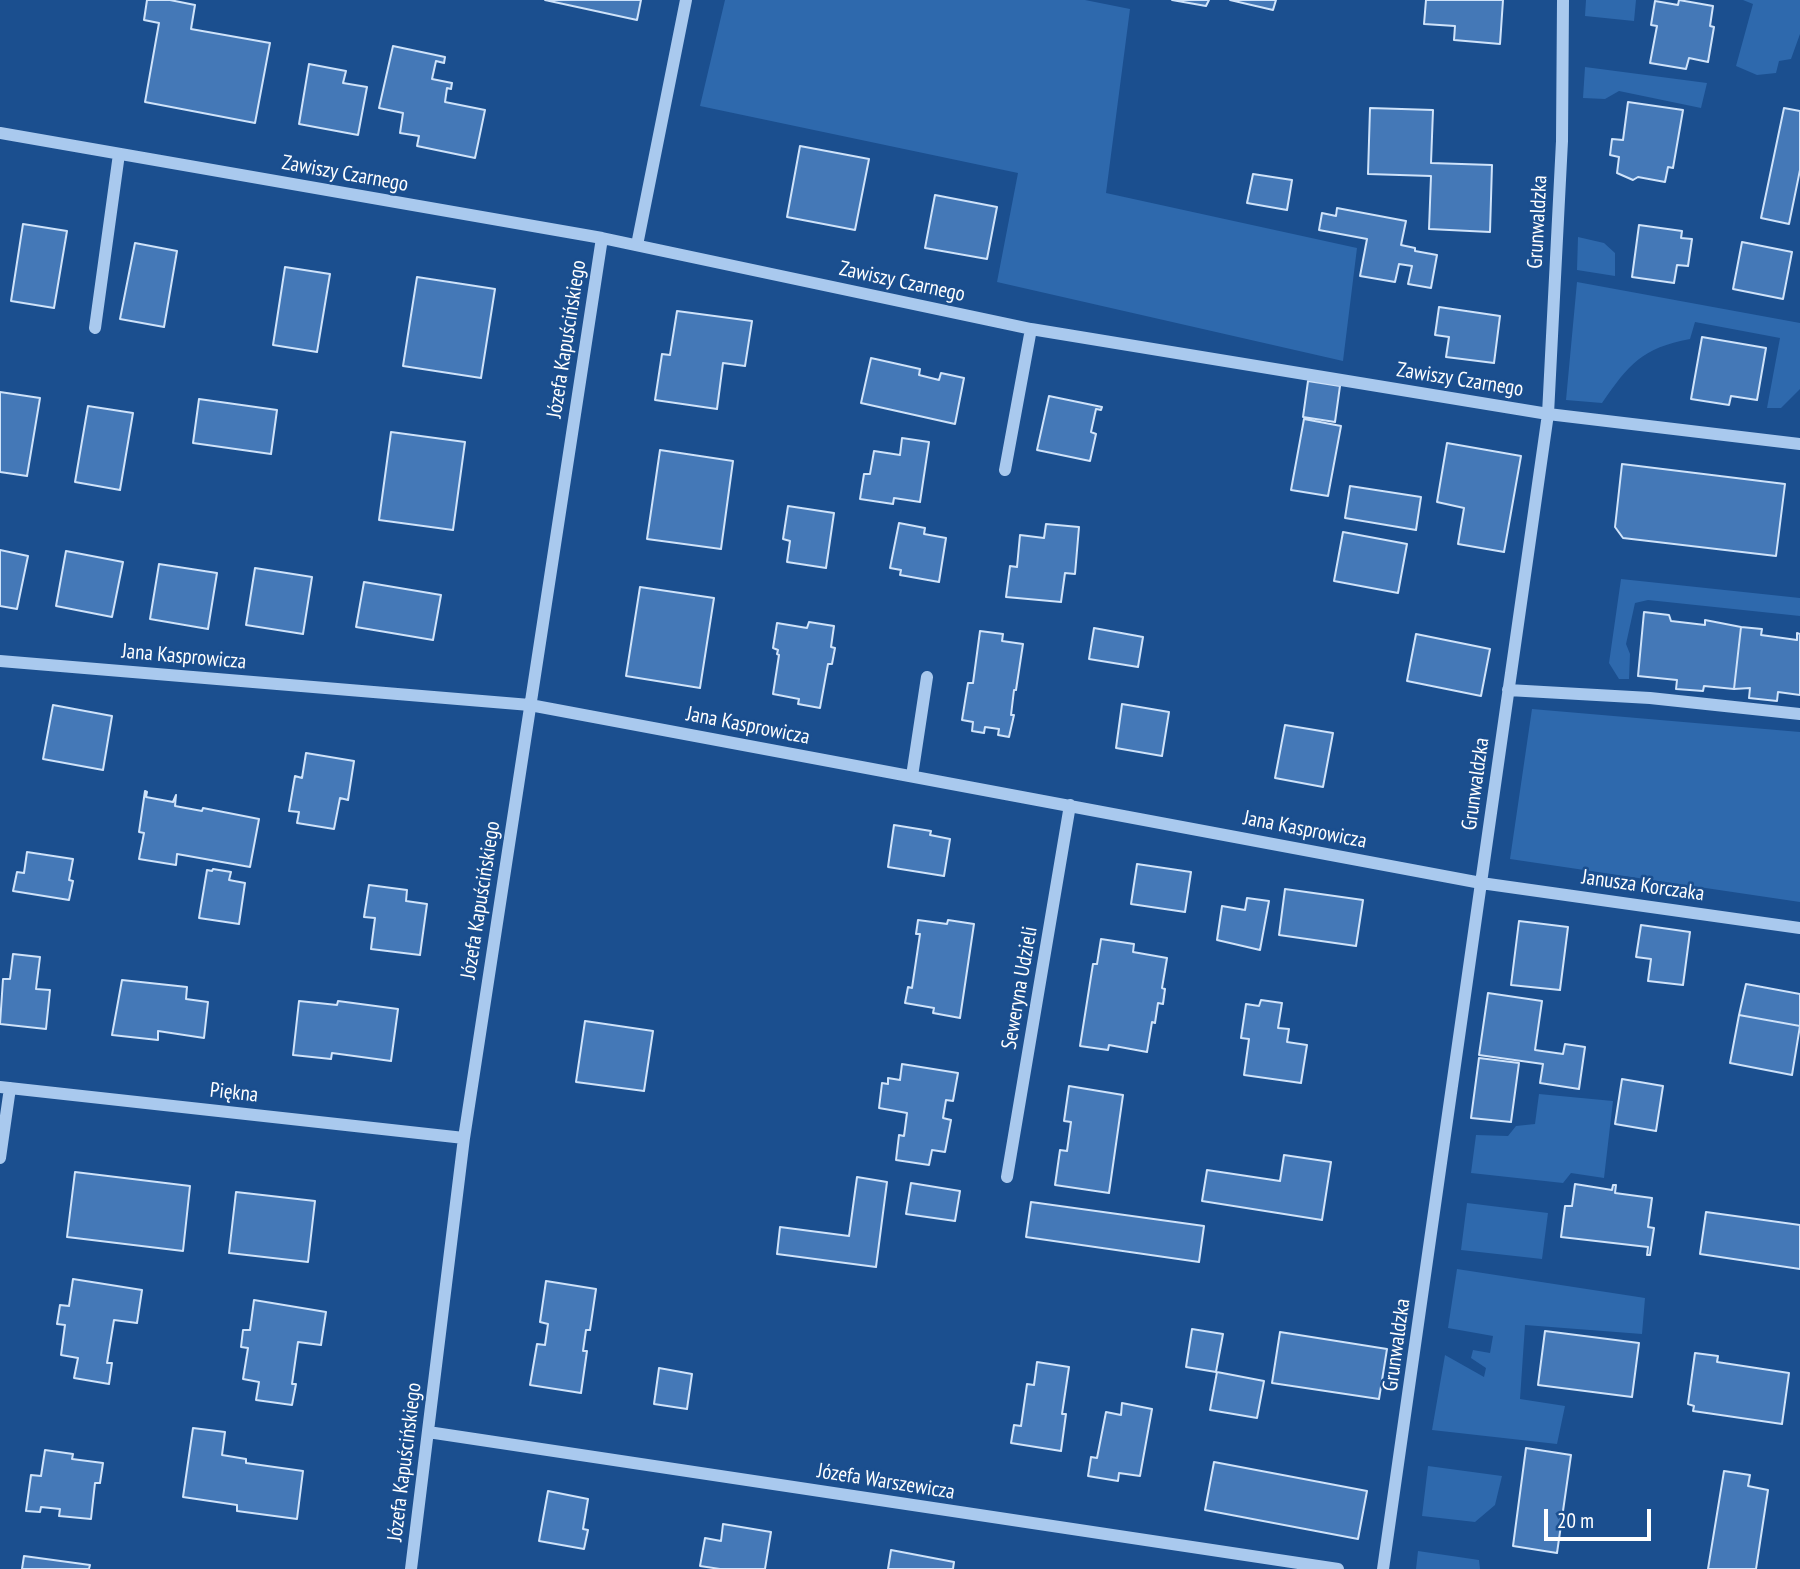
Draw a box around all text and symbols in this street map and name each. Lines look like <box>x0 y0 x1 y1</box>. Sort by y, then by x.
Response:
street label: Zawiszy Czarnego <box>280 150 410 198</box>
street label: Grunwaldzka <box>1523 175 1553 269</box>
street label: Zawiszy Czarnego <box>837 256 967 308</box>
street label: Józefa Kapuścińskiego <box>542 258 592 420</box>
street label: Zawiszy Czarnego <box>1395 358 1525 402</box>
street label: Jana Kasprowicza <box>121 639 247 675</box>
street label: Jana Kasprowicza <box>684 702 812 750</box>
street label: Grunwaldzka <box>1457 736 1495 832</box>
street label: Jana Kasprowicza <box>1241 806 1369 854</box>
street label: Józefa Kapuścińskiego <box>456 819 506 981</box>
street label: Janusza Korczaka <box>1580 865 1706 907</box>
street label: Seweryna Udzieli <box>997 925 1043 1051</box>
street label: Piękna <box>209 1078 259 1108</box>
street label: Grunwaldzka <box>1378 1297 1416 1393</box>
street label: Józefa Kapuścińskiego <box>383 1381 427 1543</box>
street label: Józefa Warszewicza <box>816 1459 956 1505</box>
scale bar <box>1548 1496 1655 1540</box>
text: 20 m <box>1557 1507 1594 1534</box>

